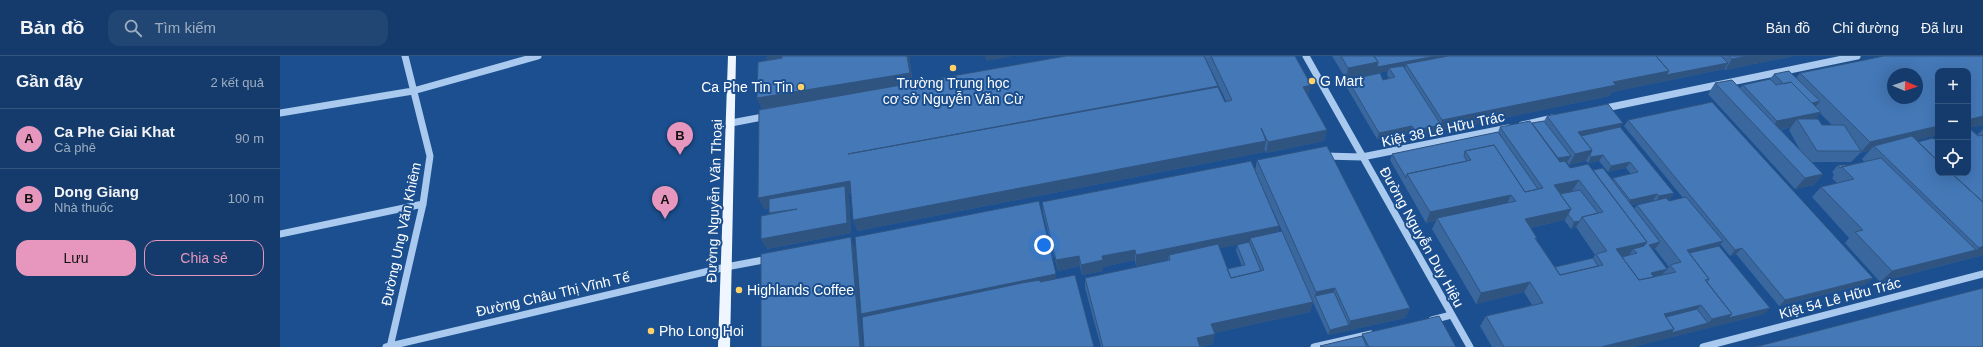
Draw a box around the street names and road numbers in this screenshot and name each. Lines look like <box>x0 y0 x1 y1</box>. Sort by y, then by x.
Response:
street label: Kiệt 38 Lê Hữu Trác <box>1380 108 1506 150</box>
street label: Đường Nguyễn Văn Thoại <box>703 119 725 283</box>
street label: Đường Ung Văn Khiêm <box>378 161 424 307</box>
street label: Đường Nguyễn Duy Hiệu <box>1377 164 1467 310</box>
street label: Đường Châu Thị Vĩnh Tế <box>475 268 632 319</box>
street label: Kiệt 54 Lê Hữu Trác <box>1777 274 1903 322</box>

